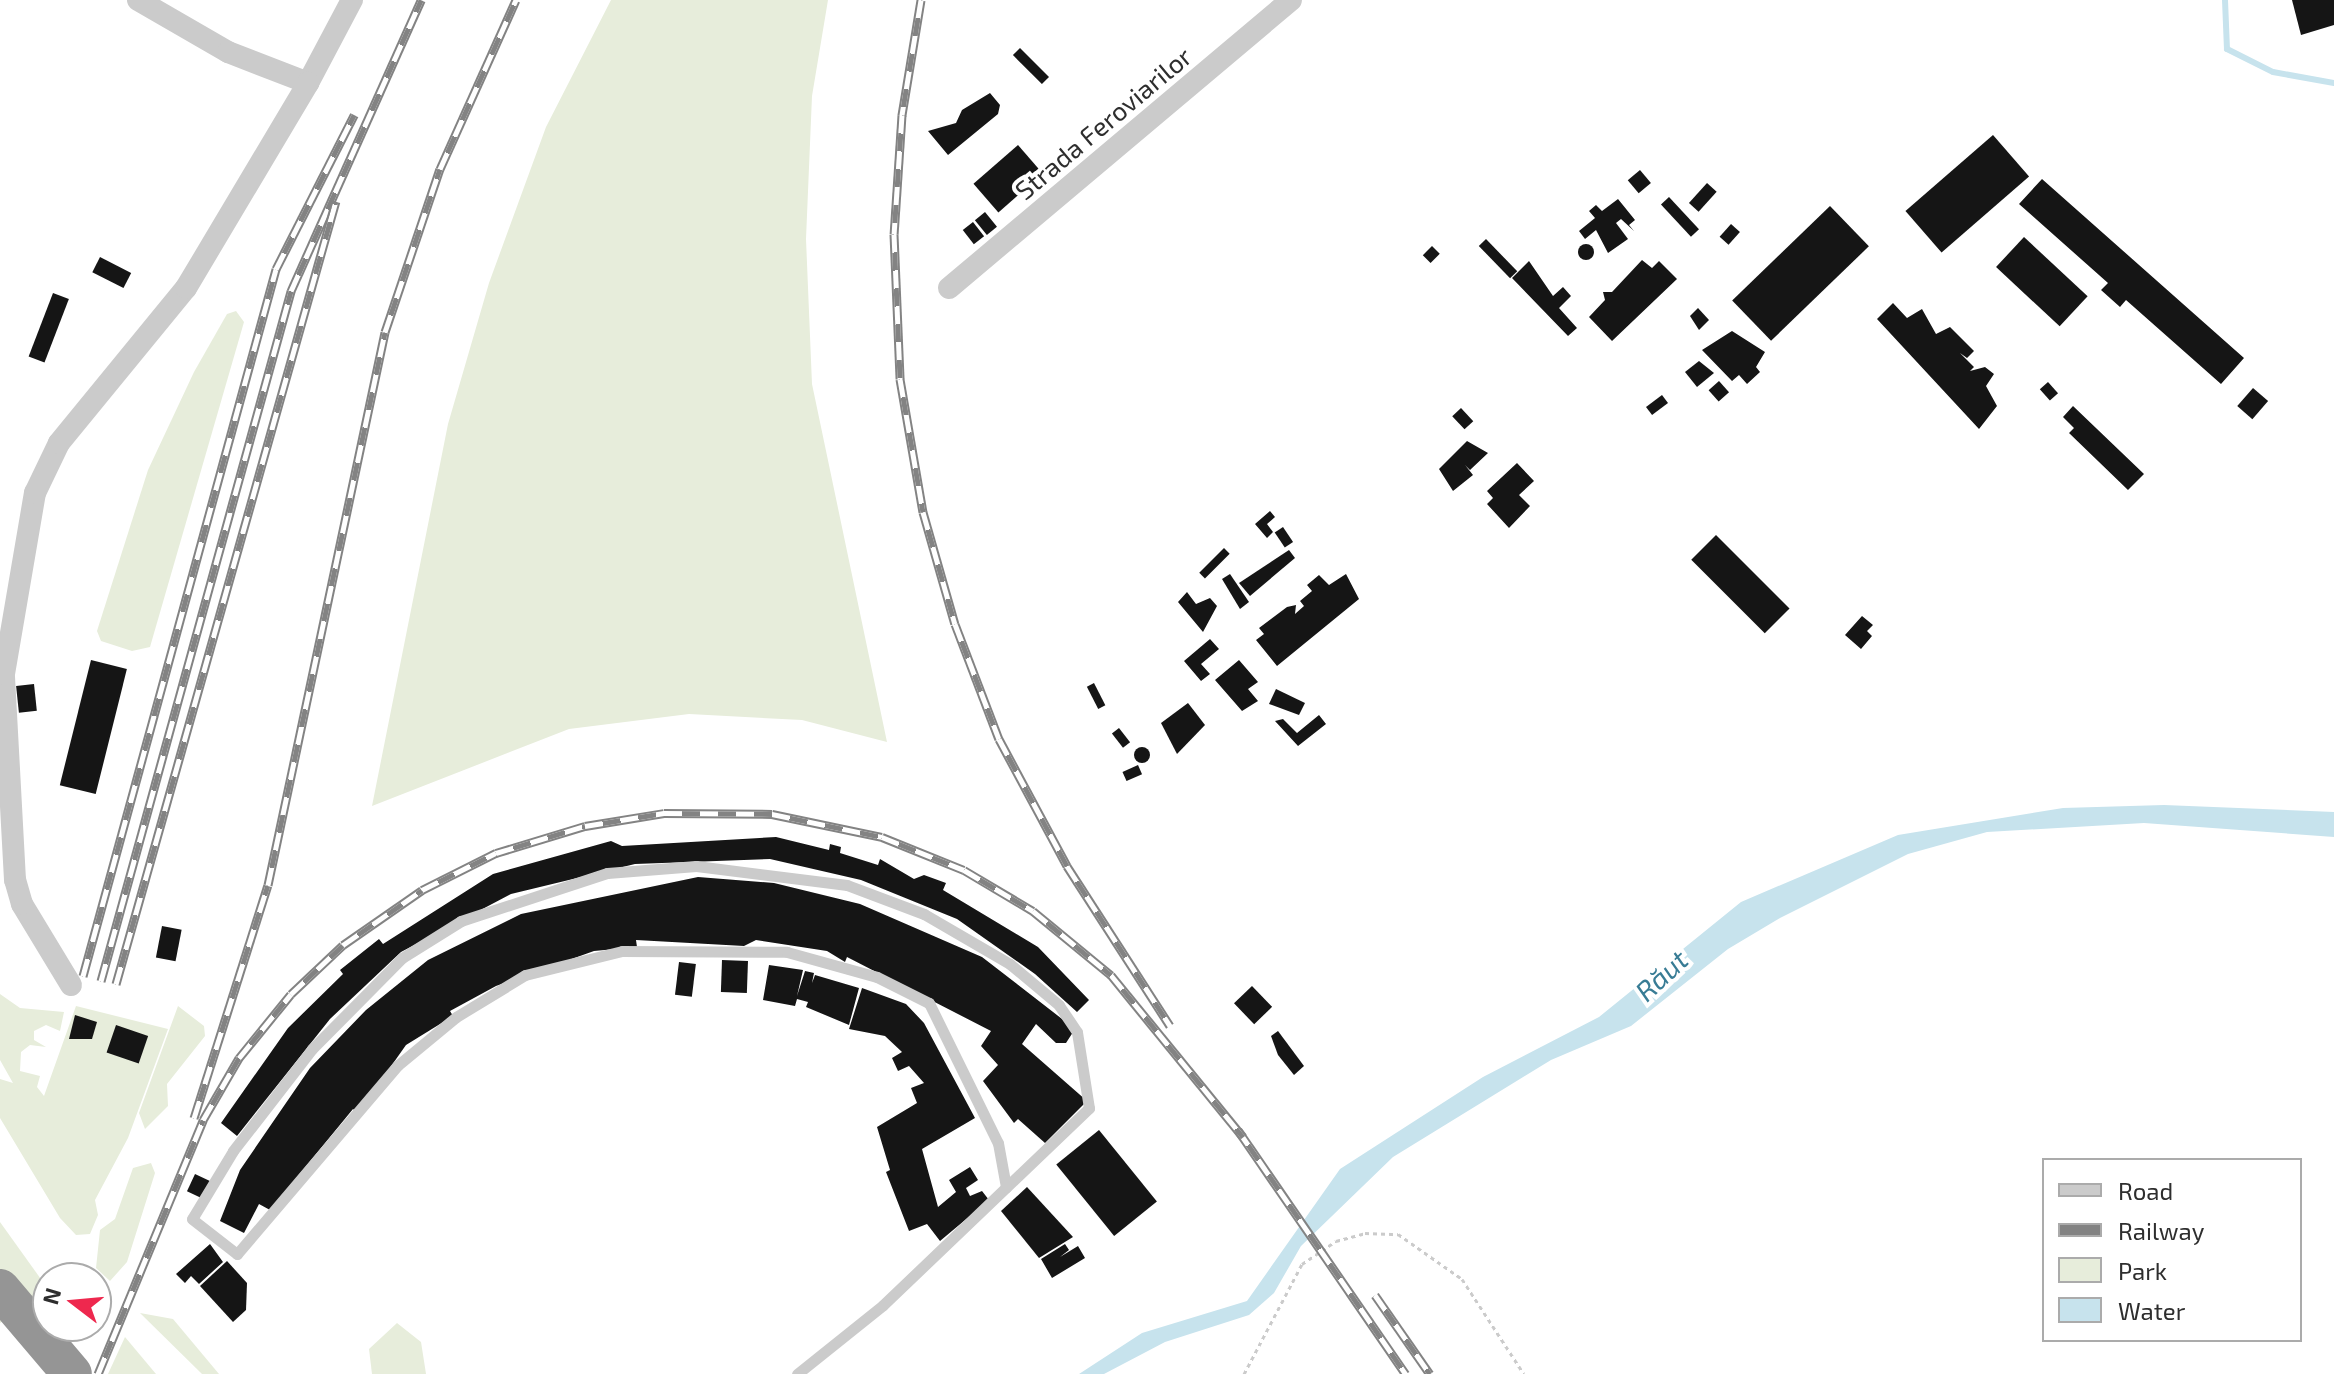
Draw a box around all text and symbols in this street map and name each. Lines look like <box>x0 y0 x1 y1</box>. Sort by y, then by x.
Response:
street label: Strada Feroviarilor <box>1008 40 1198 206</box>
water label: Răut <box>1628 942 1694 1008</box>
legend <box>2042 1158 2302 1342</box>
text: Road <box>2118 1176 2173 1205</box>
text: Railway <box>2118 1216 2204 1245</box>
text: Park <box>2118 1256 2167 1285</box>
north arrow <box>32 1262 112 1342</box>
text: N <box>36 1285 66 1307</box>
text: Water <box>2118 1296 2185 1325</box>

